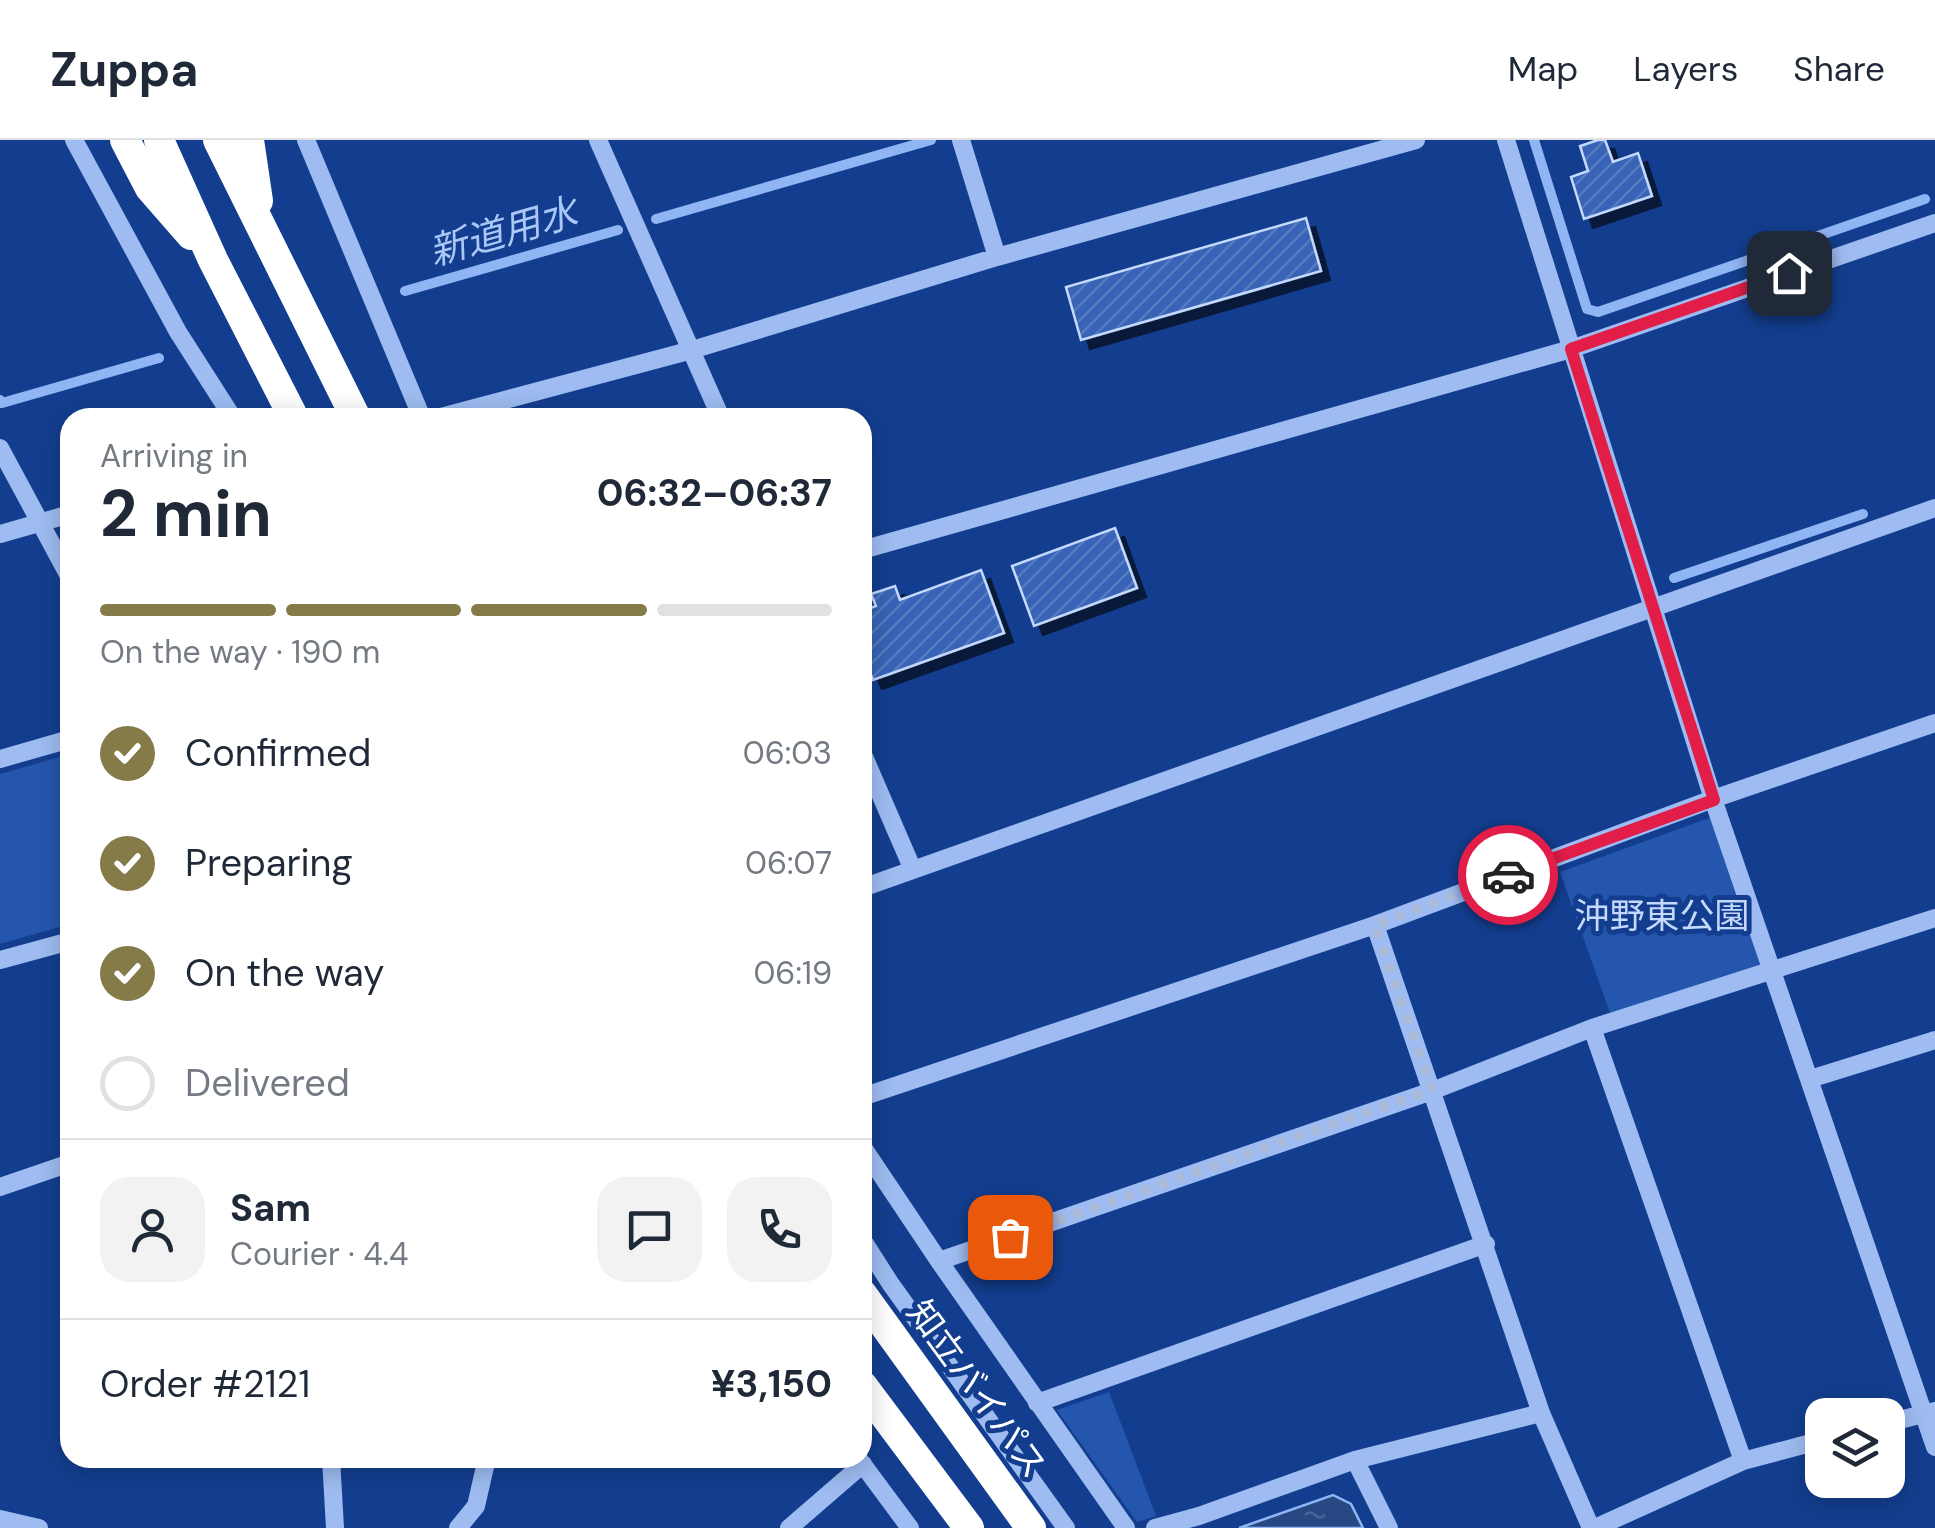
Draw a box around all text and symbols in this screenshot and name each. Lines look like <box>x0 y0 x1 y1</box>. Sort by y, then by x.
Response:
text: Zuppa <box>50 38 198 101</box>
text: Map <box>1508 46 1578 92</box>
text: Layers <box>1633 46 1738 92</box>
text: Share <box>1793 46 1885 92</box>
water label: 新道用水 <box>423 186 587 277</box>
pin <box>1747 231 1832 316</box>
icon: home <box>1762 246 1817 301</box>
text: Arriving in <box>100 435 248 477</box>
text: 06:32–06:37 <box>597 468 832 518</box>
text: 2 min <box>100 472 272 556</box>
text: On the way · 190 m <box>100 631 380 673</box>
icon: check <box>100 726 155 781</box>
text: Confirmed <box>185 728 371 778</box>
text: 06:03 <box>743 732 832 774</box>
courier <box>1458 825 1558 925</box>
icon: check <box>100 836 155 891</box>
text: Preparing <box>185 838 353 888</box>
text: 06:07 <box>745 842 832 884</box>
icon: car <box>1481 848 1536 903</box>
park label: 沖野東公園 <box>1574 893 1750 939</box>
icon: check <box>100 946 155 1001</box>
text: On the way <box>185 948 384 998</box>
text: 06:19 <box>753 952 832 994</box>
text: Delivered <box>185 1058 350 1108</box>
button: person <box>100 1177 205 1282</box>
button: chat <box>597 1177 702 1282</box>
button: phone <box>727 1177 832 1282</box>
text: Sam <box>230 1183 311 1233</box>
pin <box>968 1195 1053 1280</box>
icon: bag <box>983 1210 1038 1265</box>
text: Courier · 4.4 <box>230 1233 408 1275</box>
street label: 知立バイパス <box>897 1291 1057 1487</box>
text: Order #2121 <box>100 1359 310 1409</box>
text: ¥3,150 <box>711 1359 832 1409</box>
map controls <box>1805 1398 1905 1498</box>
button: layers <box>1805 1398 1905 1498</box>

